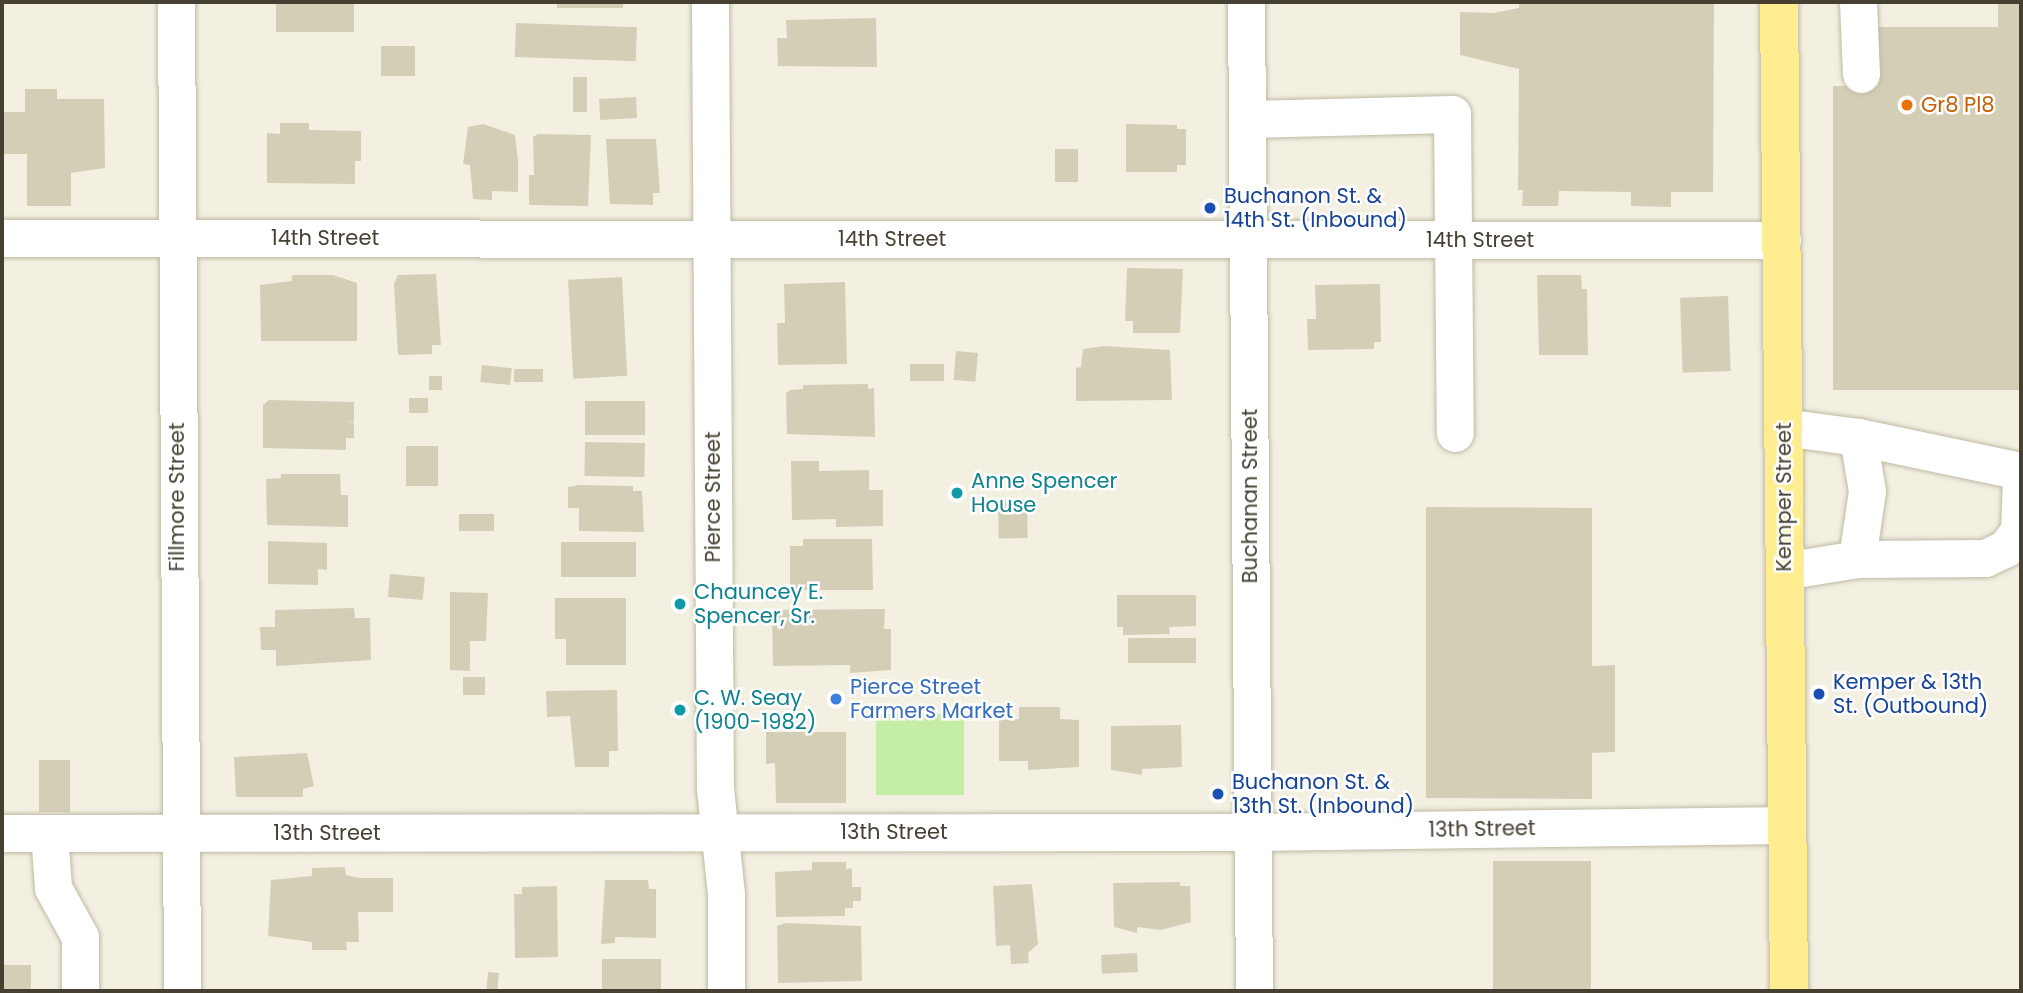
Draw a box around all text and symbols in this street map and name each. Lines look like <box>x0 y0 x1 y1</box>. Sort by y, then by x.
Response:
place label: Gr8 Pl8 <box>1921 92 1995 118</box>
marker: Gr8 Pl8 <box>1899 97 1915 113</box>
place label: Buchanon St. & 14th St. (Inbound) <box>1224 183 1407 233</box>
marker: Buchanon St. & 14th St. (Inbound) <box>1202 200 1218 216</box>
street label: 14th Street <box>271 225 379 251</box>
street label: 14th Street <box>838 226 946 252</box>
street label: 14th Street <box>1426 227 1534 253</box>
street label: Buchanan Street <box>1237 409 1263 583</box>
street label: Fillmore Street <box>164 422 190 572</box>
street label: Kemper Street <box>1771 422 1797 572</box>
street label: Pierce Street <box>700 431 726 563</box>
place label: Anne Spencer House <box>971 468 1117 518</box>
marker: Anne Spencer House <box>949 485 965 501</box>
place label: Chauncey E. Spencer, Sr. <box>694 579 823 629</box>
marker: Chauncey E. Spencer, Sr. <box>672 596 688 612</box>
place label: Kemper & 13th St. (Outbound) <box>1833 669 1988 719</box>
place label: Pierce Street Farmers Market <box>850 674 1013 724</box>
place label: C. W. Seay (1900-1982) <box>694 685 816 735</box>
marker: Kemper & 13th St. (Outbound) <box>1811 686 1827 702</box>
marker: Pierce Street Farmers Market <box>828 691 844 707</box>
marker: C. W. Seay (1900-1982) <box>672 702 688 718</box>
place label: Buchanon St. & 13th St. (Inbound) <box>1232 769 1414 819</box>
marker: Buchanon St. & 13th St. (Inbound) <box>1210 786 1226 802</box>
street label: 13th Street <box>1428 815 1536 843</box>
street label: 13th Street <box>840 819 948 845</box>
street label: 13th Street <box>273 820 381 846</box>

